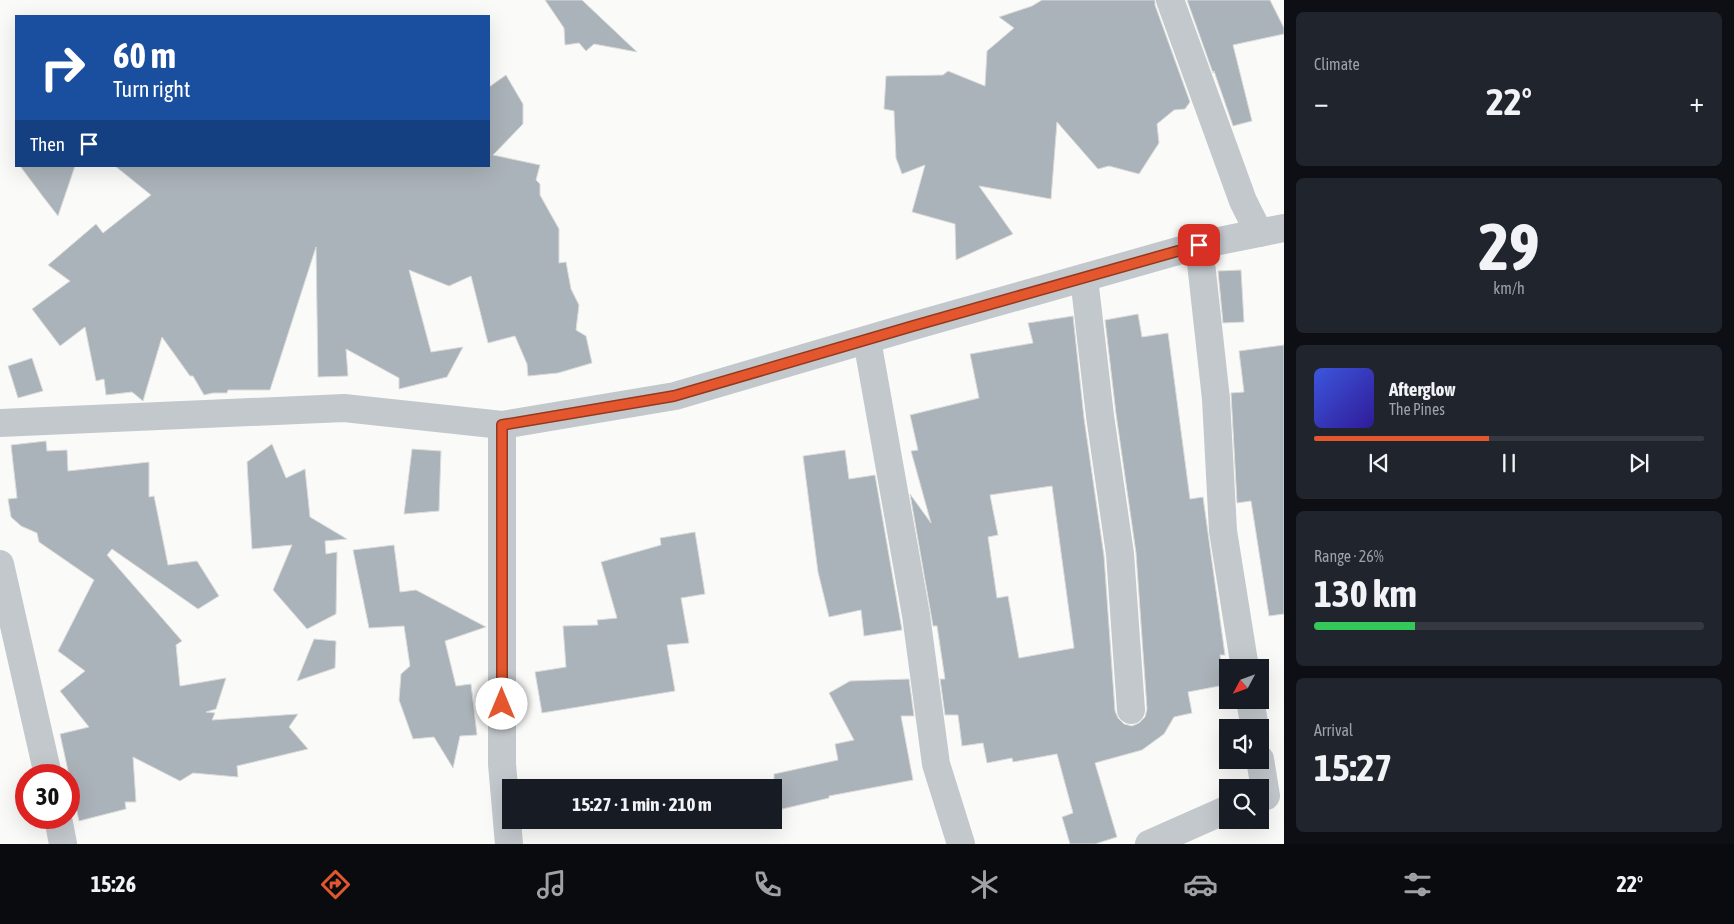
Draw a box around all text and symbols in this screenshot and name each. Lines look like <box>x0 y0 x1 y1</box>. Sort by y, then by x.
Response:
icon: right <box>30 35 95 100</box>
text: 60 m <box>113 35 176 75</box>
text: Climate <box>1314 55 1360 73</box>
text: Turn right <box>113 76 190 102</box>
text: 22° <box>1486 80 1532 123</box>
text: − <box>1314 86 1329 118</box>
text: + <box>1689 86 1704 118</box>
icon: arrive <box>75 130 103 158</box>
text: Then <box>30 133 65 155</box>
text: 29 <box>1478 209 1540 284</box>
pin <box>1178 224 1220 266</box>
icon: arrive <box>1185 231 1213 259</box>
text: km/h <box>1493 279 1525 297</box>
text: Afterglow <box>1389 378 1456 400</box>
text: The Pines <box>1389 400 1445 418</box>
icon: previous <box>1365 449 1393 477</box>
icon: pause <box>1495 449 1523 477</box>
icon: next <box>1625 449 1653 477</box>
text: Range · 26% <box>1314 547 1384 565</box>
text: 130 km <box>1314 572 1417 615</box>
north arrow <box>1219 659 1269 709</box>
map controls <box>1219 659 1269 829</box>
position arrow <box>475 677 527 729</box>
button: sound <box>1219 719 1269 769</box>
text: Arrival <box>1314 721 1353 739</box>
text: 15:27 <box>1314 746 1392 789</box>
speed limit sign: 30 <box>15 764 80 829</box>
button: search <box>1219 779 1269 829</box>
text: 15:27 · 1 min · 210 m <box>572 793 712 815</box>
icon: directions <box>318 867 353 902</box>
icon: music <box>534 867 569 902</box>
icon: phone <box>750 867 785 902</box>
icon: climate <box>967 867 1002 902</box>
icon: car <box>1183 867 1218 902</box>
icon: filters <box>1400 867 1435 902</box>
text: 15:26 <box>91 871 136 897</box>
text: 22° <box>1616 871 1643 897</box>

